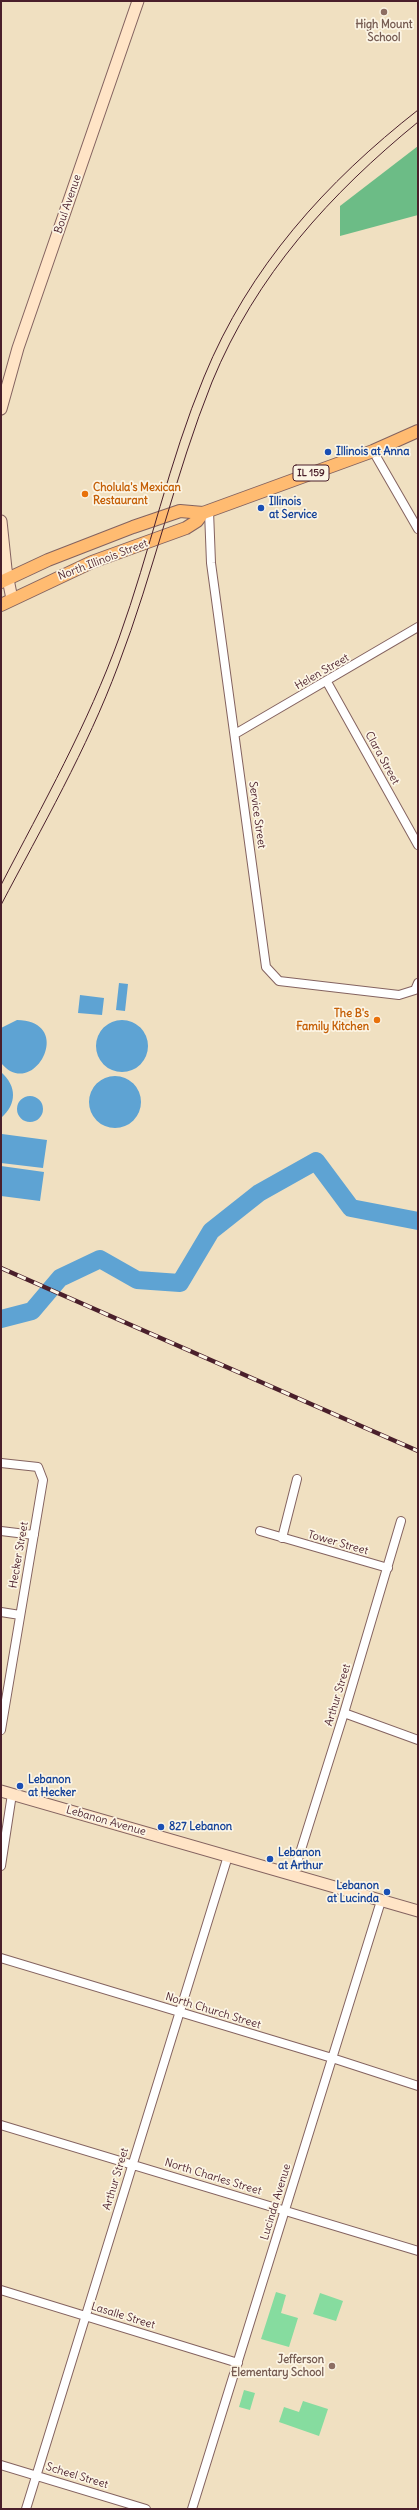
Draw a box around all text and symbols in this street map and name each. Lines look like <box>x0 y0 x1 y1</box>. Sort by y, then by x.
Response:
marker: High Mount School <box>379 7 389 17</box>
place label: High Mount School <box>356 18 412 44</box>
street label: Boul Avenue <box>52 173 84 235</box>
place label: Illinois at Anna <box>336 445 410 459</box>
marker: Illinois at Anna <box>323 447 333 457</box>
road number: IL 159 <box>293 465 329 481</box>
place label: Cholula's Mexican Restaurant <box>93 481 181 507</box>
marker: Cholula's Mexican Restaurant <box>80 489 90 499</box>
place label: Illinois at Service <box>269 495 317 521</box>
marker: Illinois at Service <box>256 503 266 513</box>
street label: North Illinois Street <box>56 537 150 583</box>
street label: Helen Street <box>293 651 351 693</box>
street label: Clara Street <box>362 729 402 787</box>
street label: Service Street <box>246 781 268 849</box>
place label: The B's Family Kitchen <box>296 1007 369 1033</box>
marker: The B's Family Kitchen <box>372 1015 382 1025</box>
street label: Hecker Street <box>7 1521 31 1589</box>
street label: Tower Street <box>306 1528 370 1558</box>
street label: Arthur Street <box>322 1662 354 1728</box>
place label: Lebanon at Hecker <box>28 1773 76 1799</box>
marker: Lebanon at Hecker <box>15 1781 25 1791</box>
street label: Lebanon Avenue <box>65 1803 147 1839</box>
place label: 827 Lebanon <box>169 1820 232 1834</box>
marker: 827 Lebanon <box>156 1822 166 1832</box>
place label: Lebanon at Arthur <box>278 1846 323 1872</box>
marker: Lebanon at Arthur <box>265 1854 275 1864</box>
place label: Lebanon at Lucinda <box>327 1879 379 1905</box>
marker: Lebanon at Lucinda <box>382 1887 392 1897</box>
street label: North Church Street <box>164 1990 262 2032</box>
street label: Arthur Street <box>100 2146 132 2212</box>
street label: North Charles Street <box>163 2156 263 2198</box>
street label: Lucinda Avenue <box>258 2162 294 2242</box>
street label: Lasalle Street <box>89 2300 157 2332</box>
place label: Jefferson Elementary School <box>231 2353 324 2379</box>
marker: Jefferson Elementary School <box>327 2361 337 2371</box>
street label: Scheel Street <box>44 2460 110 2492</box>

